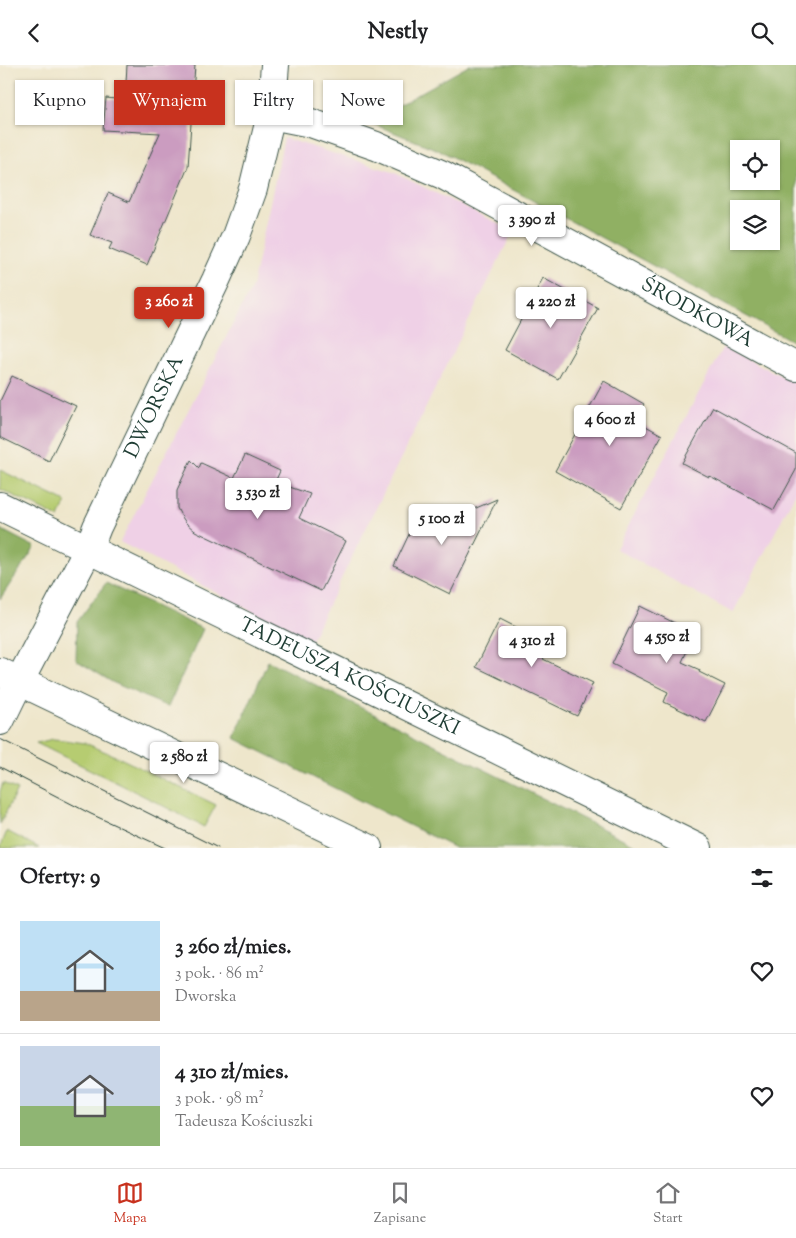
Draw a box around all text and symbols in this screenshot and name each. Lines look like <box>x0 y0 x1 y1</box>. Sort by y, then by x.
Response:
text: Nestly <box>368 17 428 49</box>
icon: back <box>20 19 48 47</box>
icon: search <box>748 19 776 47</box>
chip: Kupno <box>15 80 104 125</box>
chip: Wynajem <box>114 80 225 125</box>
chip: Filtry <box>235 80 313 125</box>
chip: Nowe <box>323 80 403 125</box>
map controls <box>730 140 780 250</box>
button: locate <box>730 140 780 190</box>
button: layers <box>730 200 780 250</box>
pin: 3 390 zł <box>480 205 584 247</box>
text: 3 390 zł <box>509 209 555 232</box>
street label: ŚRODKOWA <box>635 270 759 356</box>
pin: 3 260 zł <box>117 287 221 329</box>
pin: 4 220 zł <box>499 287 603 329</box>
text: 3 260 zł <box>145 291 193 314</box>
text: 4 220 zł <box>527 291 575 314</box>
street label: DWORSKA <box>118 351 192 463</box>
pin: 4 600 zł <box>558 405 662 447</box>
text: 4 600 zł <box>585 409 635 432</box>
pin: 3 530 zł <box>206 477 310 520</box>
text: 3 530 zł <box>236 482 280 505</box>
pin: 5 100 zł <box>390 503 494 546</box>
text: 5 100 zł <box>419 508 465 531</box>
street label: TADEUSZA KOŚCIUSZKI <box>234 611 465 744</box>
pin: 4 550 zł <box>615 621 719 664</box>
pin: 4 310 zł <box>480 625 584 668</box>
text: 4 550 zł <box>645 626 689 649</box>
text: 4 310 zł <box>509 630 555 653</box>
pin: 2 580 zł <box>132 741 236 784</box>
text: 2 580 zł <box>161 746 207 769</box>
text: Oferty: 9 <box>20 863 100 893</box>
icon: filters <box>748 864 776 892</box>
text: 3 260 zł/mies. <box>175 933 291 963</box>
icon: home <box>60 941 120 1001</box>
icon: heart <box>748 957 776 985</box>
text: 3 pok. · 86 m² <box>175 963 264 986</box>
text: Dworska <box>175 986 236 1009</box>
text: 4 310 zł/mies. <box>175 1058 289 1088</box>
icon: home <box>60 1066 120 1126</box>
icon: heart <box>748 1082 776 1110</box>
text: 3 pok. · 98 m² <box>175 1088 264 1111</box>
text: Tadeusza Kościuszki <box>175 1111 313 1134</box>
tab: Mapa <box>113 1179 147 1229</box>
tab: Zapisane <box>374 1179 426 1229</box>
tab: Start <box>653 1179 683 1229</box>

